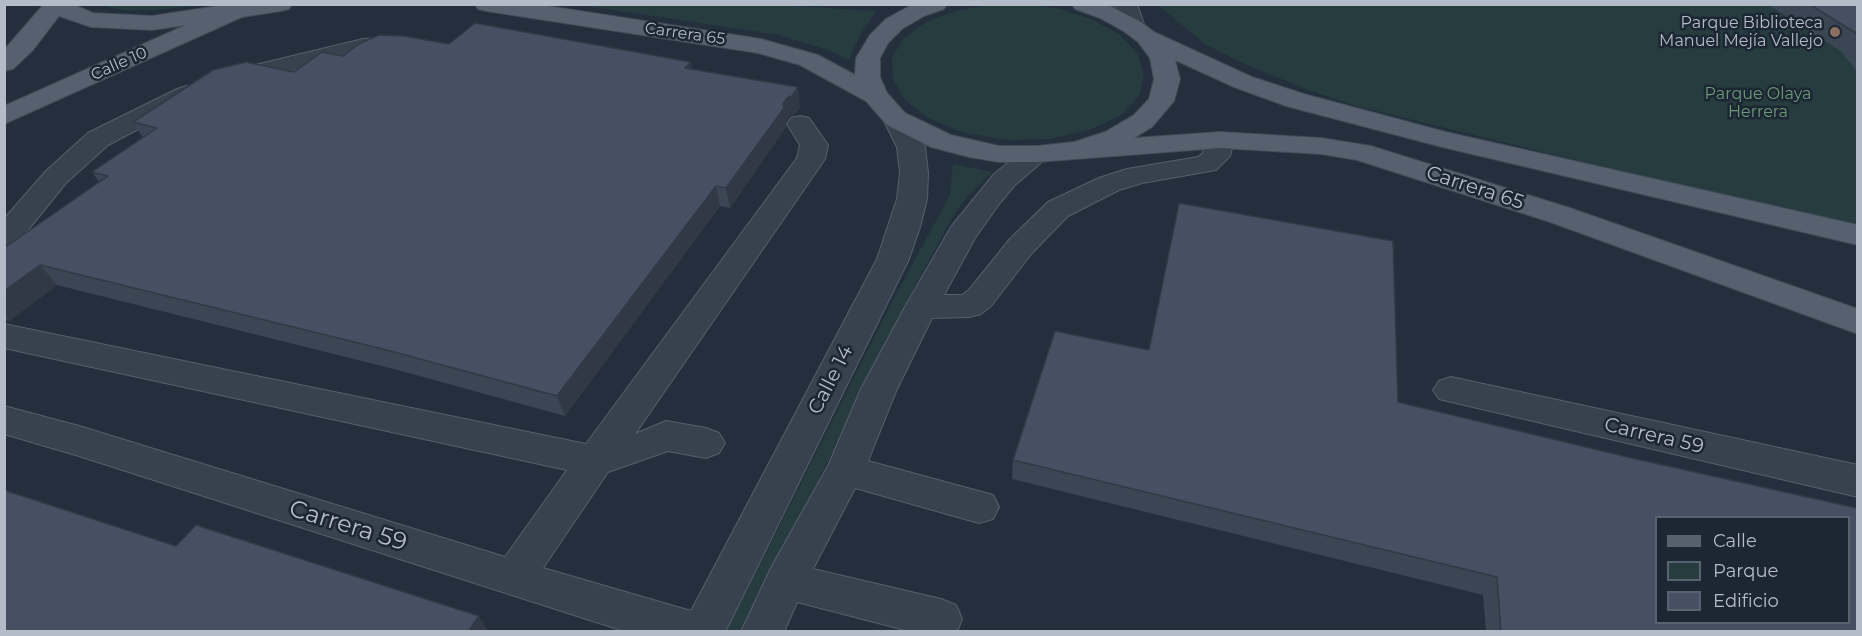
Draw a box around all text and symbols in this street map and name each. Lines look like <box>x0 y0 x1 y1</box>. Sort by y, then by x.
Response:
place label: Parque Biblioteca Manuel Mejía Vallejo <box>1659 13 1823 51</box>
street label: Carrera 65 <box>644 19 726 49</box>
marker: Parque Biblioteca Manuel Mejía Vallejo <box>1828 25 1842 39</box>
street label: Calle 10 <box>88 43 150 85</box>
park label: Parque Olaya Herrera <box>1704 84 1812 122</box>
street label: Carrera 65 <box>1423 161 1527 215</box>
street label: Calle 14 <box>803 341 859 419</box>
street label: Carrera 59 <box>1602 413 1706 459</box>
street label: Carrera 59 <box>286 494 410 558</box>
legend <box>1655 516 1850 624</box>
text: Calle <box>1713 530 1757 552</box>
text: Parque <box>1713 560 1778 582</box>
text: Edificio <box>1713 590 1779 612</box>

